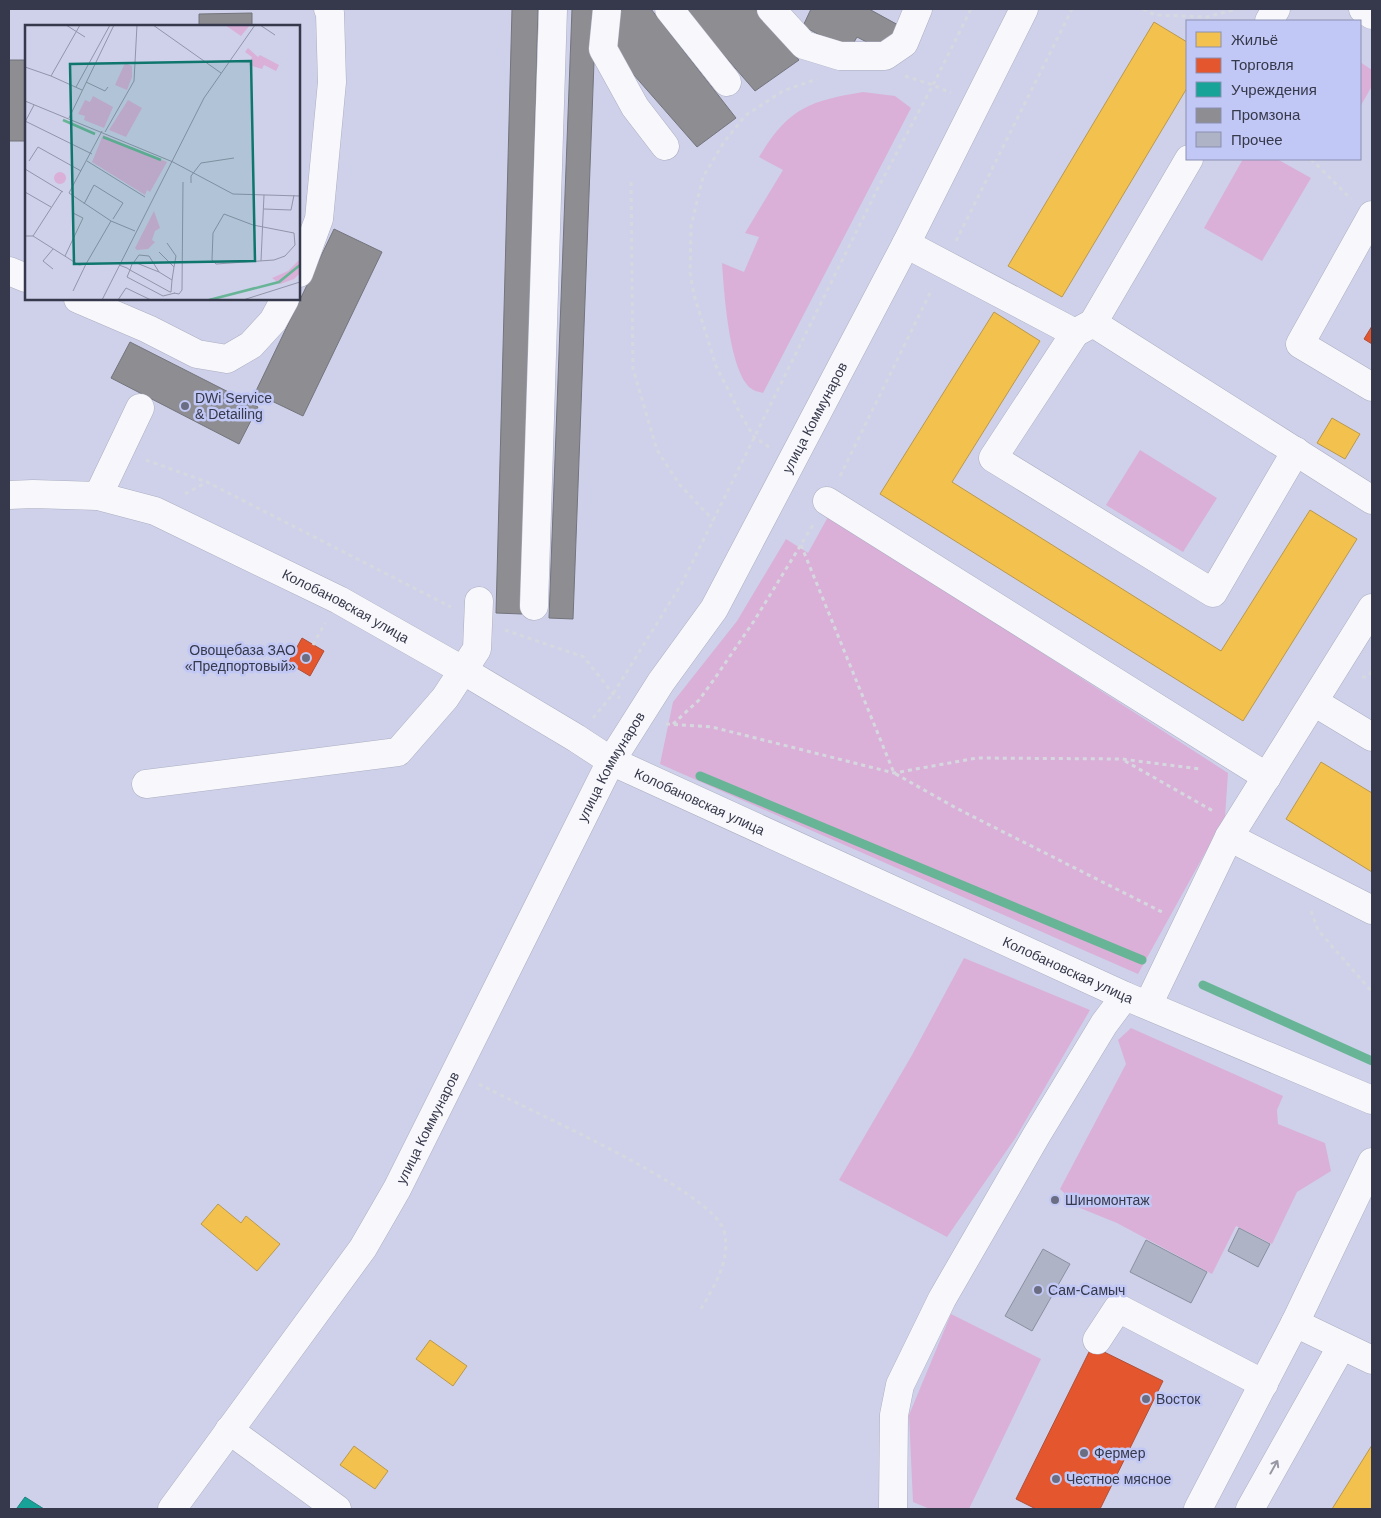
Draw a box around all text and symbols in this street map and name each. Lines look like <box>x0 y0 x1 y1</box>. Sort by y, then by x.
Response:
legend <box>1186 20 1361 160</box>
inset map <box>25 25 300 300</box>
text: Жильё <box>1231 31 1278 48</box>
text: Торговля <box>1231 56 1294 73</box>
text: Учреждения <box>1231 81 1317 98</box>
text: Промзона <box>1231 106 1301 123</box>
text: Прочее <box>1231 131 1283 148</box>
street label: улица Коммунаров <box>779 359 850 476</box>
place label: DWi Service & Detailing <box>195 390 272 422</box>
marker: DWi Service & Detailing <box>179 400 191 412</box>
street label: Колобановская улица <box>280 566 412 646</box>
place label: Овощебаза ЗАО «Предпортовый» <box>185 642 296 674</box>
marker: Овощебаза ЗАО «Предпортовый» <box>300 652 312 664</box>
street label: улица Коммунаров <box>574 709 648 824</box>
street label: Колобановская улица <box>632 765 767 838</box>
street label: Колобановская улица <box>1000 933 1136 1007</box>
street label: улица Коммунаров <box>393 1069 462 1186</box>
place label: Шиномонтаж <box>1065 1192 1150 1208</box>
marker: Шиномонтаж <box>1049 1194 1061 1206</box>
place label: Сам-Самыч <box>1048 1282 1125 1298</box>
marker: Сам-Самыч <box>1032 1284 1044 1296</box>
place label: Восток <box>1156 1391 1201 1407</box>
marker: Восток <box>1140 1393 1152 1405</box>
place label: Фермер <box>1094 1445 1146 1461</box>
marker: Фермер <box>1078 1447 1090 1459</box>
one-way arrow <box>1269 1459 1279 1474</box>
place label: Честное мясное <box>1066 1471 1171 1487</box>
marker: Честное мясное <box>1050 1473 1062 1485</box>

